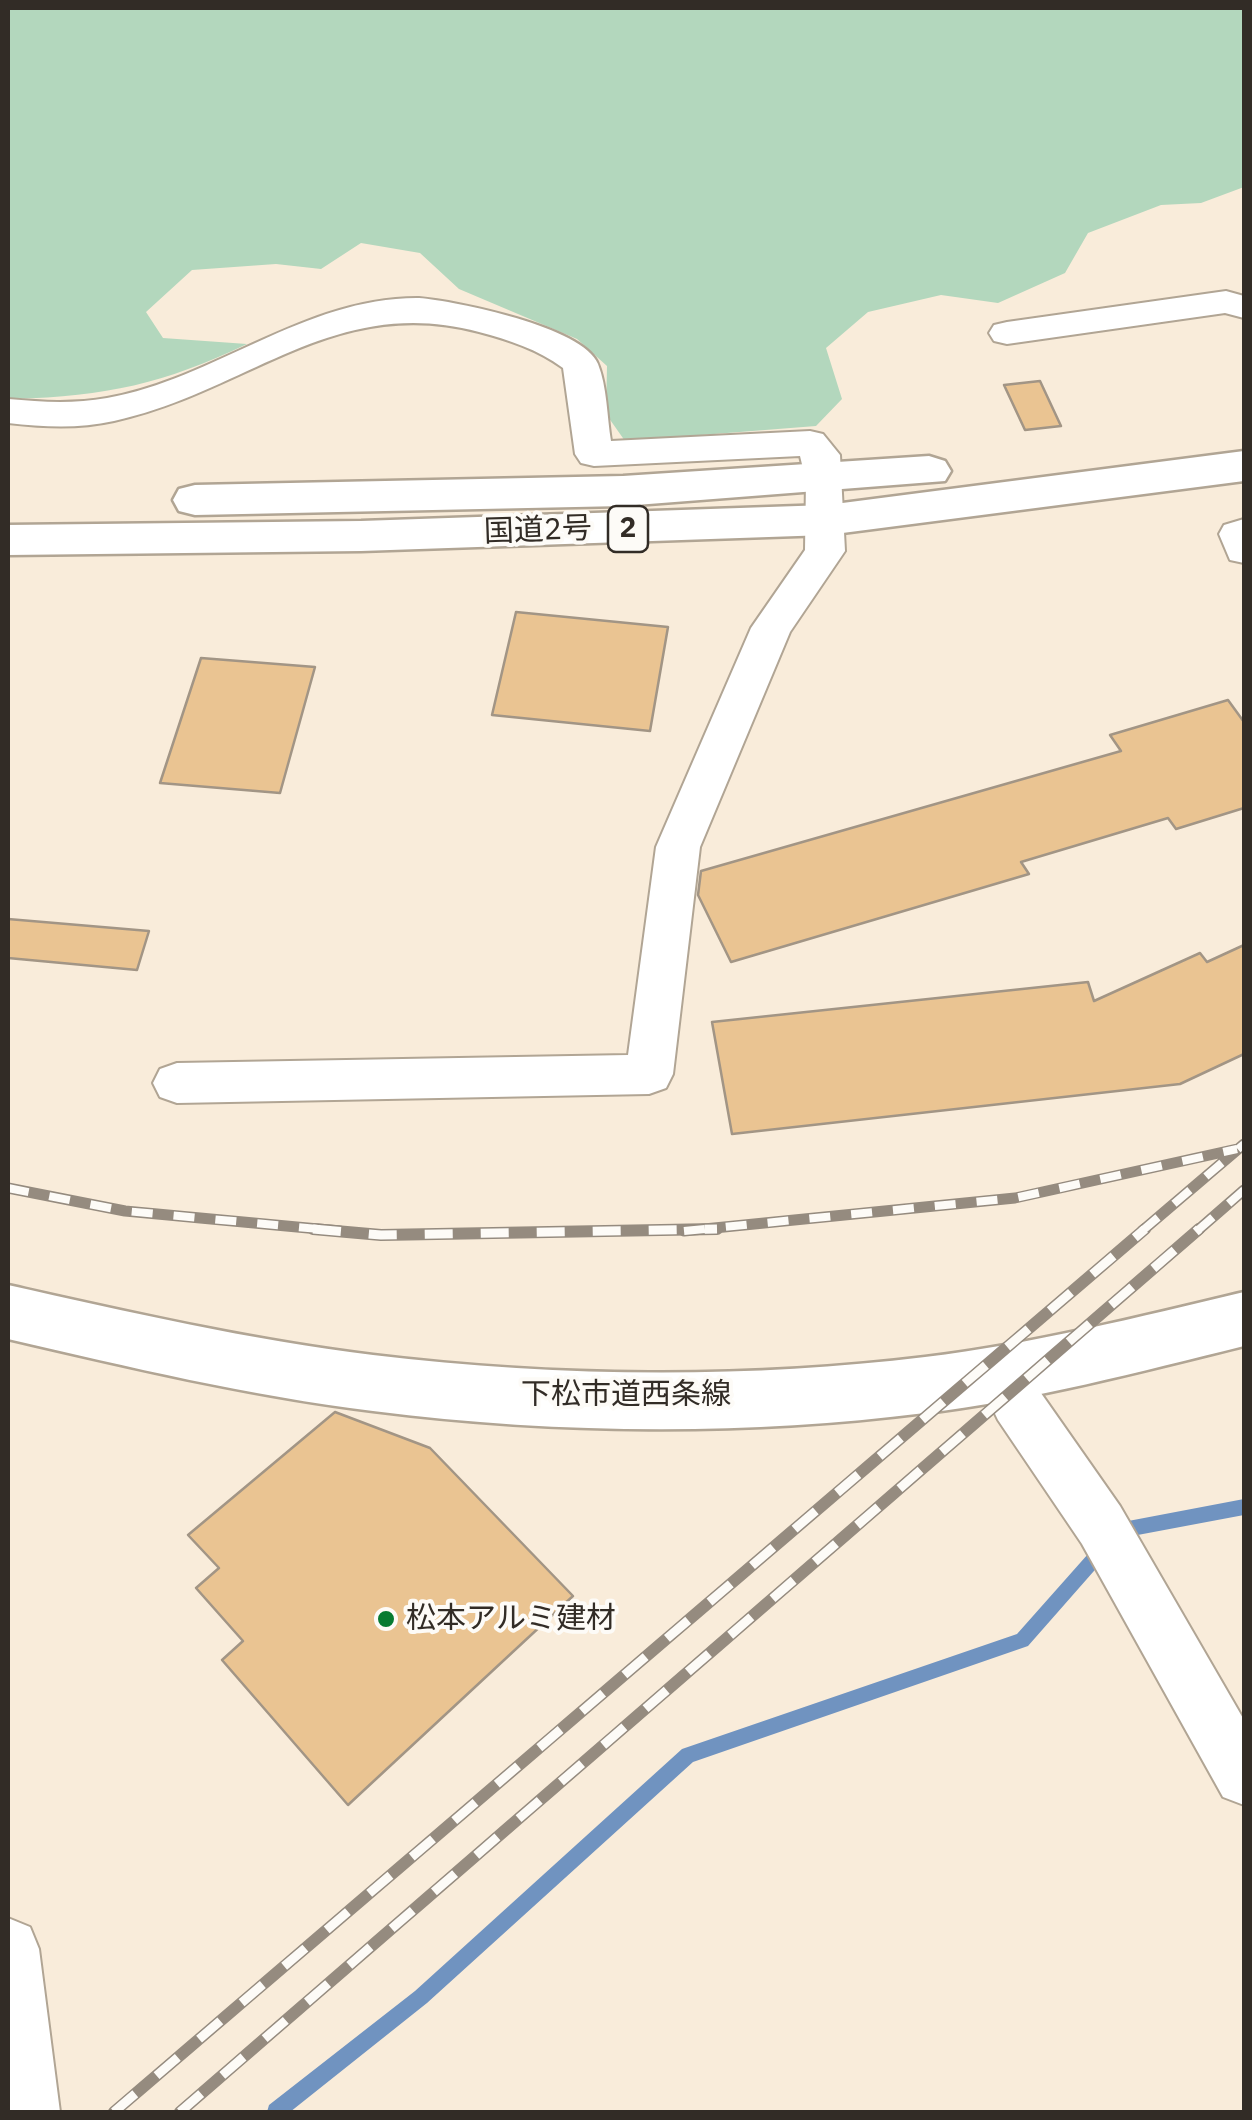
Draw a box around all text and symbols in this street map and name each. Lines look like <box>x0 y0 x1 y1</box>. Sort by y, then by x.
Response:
road number: 2 <box>608 506 648 552</box>
street label: 国道2号 <box>483 511 593 551</box>
street label: 下松市道西条線 <box>521 1377 731 1413</box>
place label: 松本アルミ建材 <box>406 1601 616 1637</box>
marker: 松本アルミ建材 <box>375 1608 397 1630</box>

